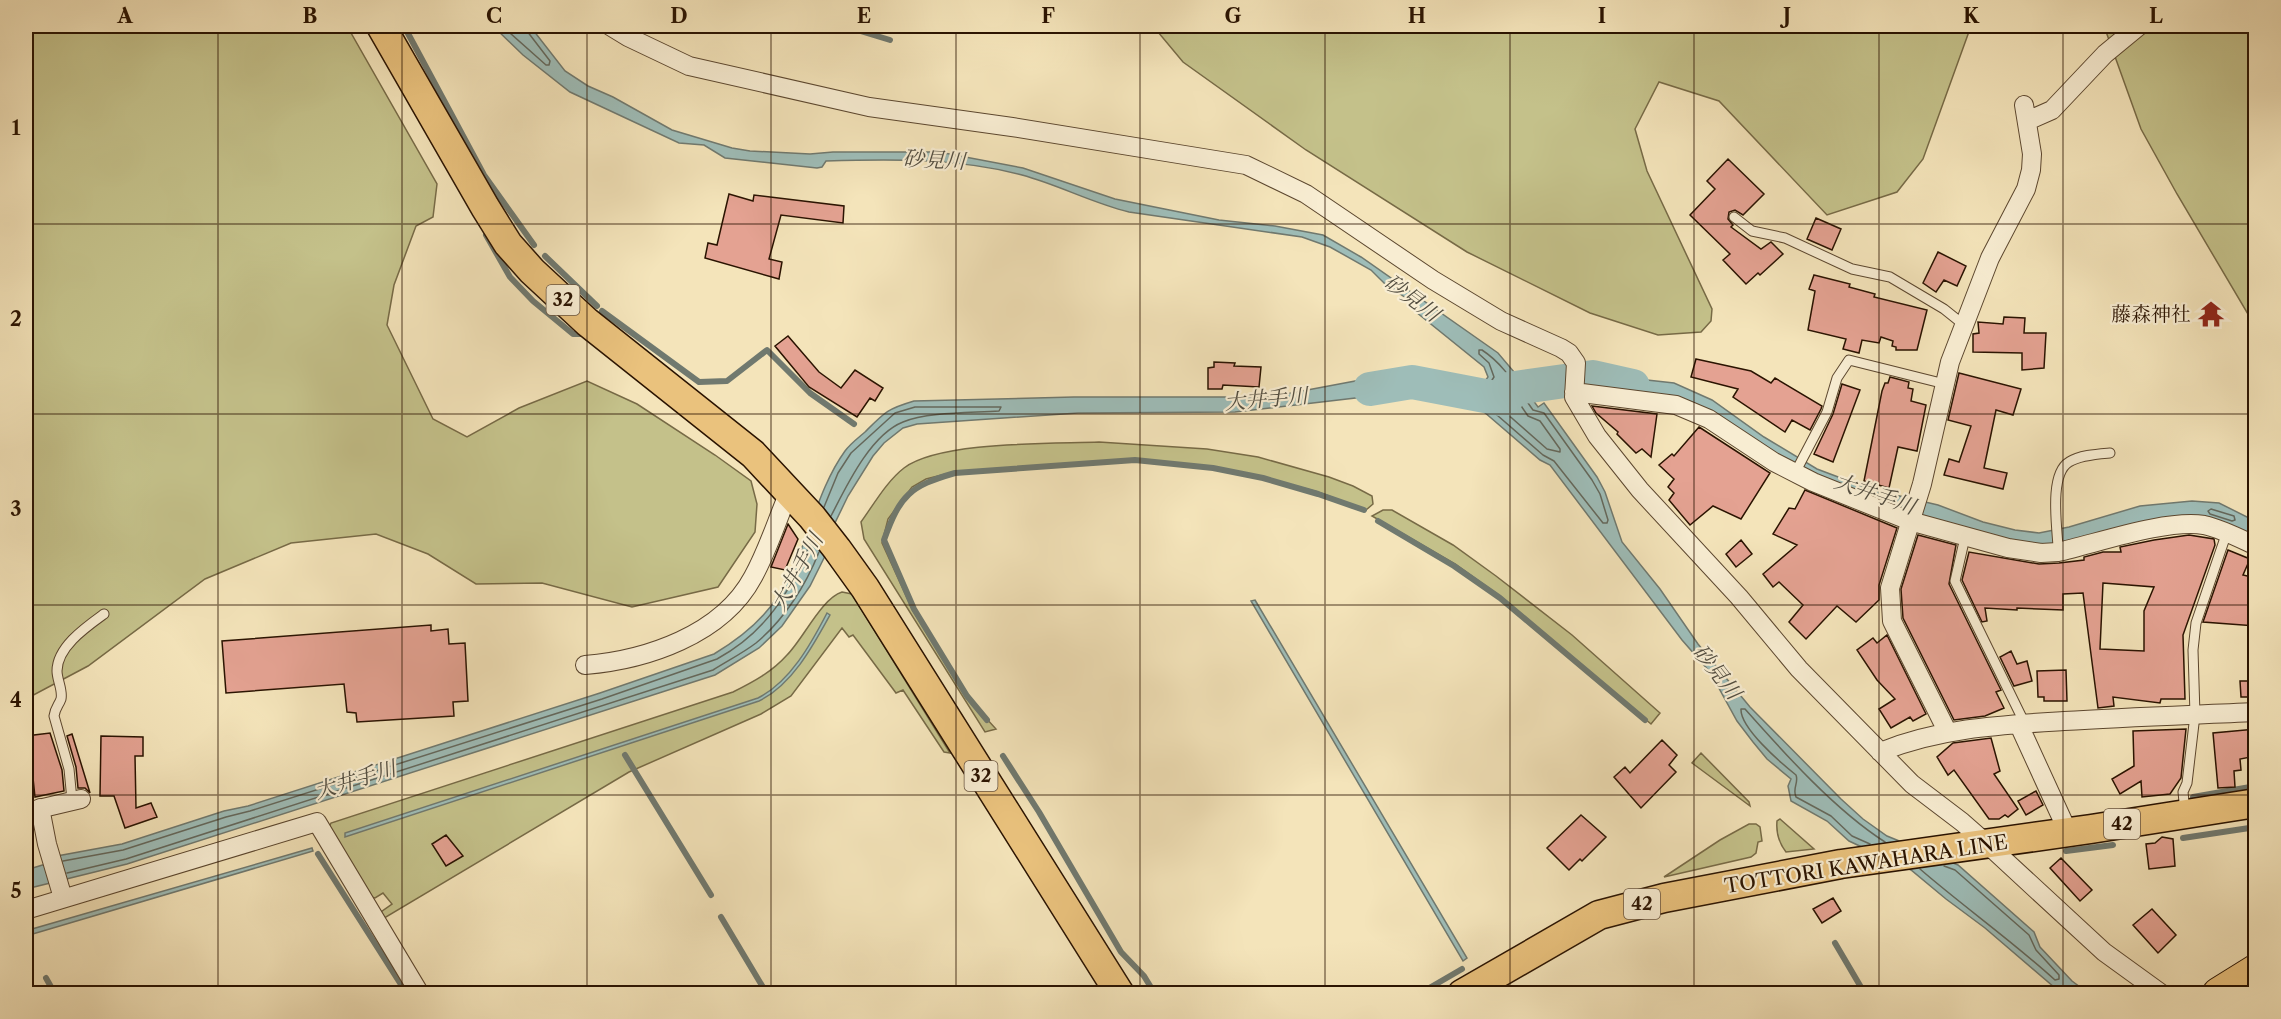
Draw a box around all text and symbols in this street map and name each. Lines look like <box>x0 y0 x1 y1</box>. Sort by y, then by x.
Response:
text: A <box>116 4 133 28</box>
text: B <box>303 4 318 28</box>
text: C <box>486 4 502 28</box>
text: D <box>670 4 688 28</box>
text: E <box>857 4 871 28</box>
text: F <box>1041 4 1055 28</box>
text: G <box>1225 4 1242 28</box>
text: H <box>1408 4 1426 28</box>
text: I <box>1598 4 1606 28</box>
text: J <box>1779 4 1791 28</box>
text: K <box>1963 4 1980 28</box>
text: L <box>2149 4 2163 28</box>
text: 1 <box>12 116 21 140</box>
water label: 砂見川 <box>902 145 968 174</box>
water label: 砂見川 <box>1380 269 1447 328</box>
road number: 32 <box>546 285 580 315</box>
temple icon: 藤森神社 <box>2196 299 2226 329</box>
place label: 藤森神社 <box>2111 302 2191 326</box>
text: 2 <box>10 307 22 331</box>
water label: 大井手川 <box>1223 382 1311 415</box>
water label: 大井手川 <box>1831 468 1921 520</box>
text: 3 <box>10 497 22 521</box>
water label: 大井手川 <box>765 527 829 615</box>
water label: 砂見川 <box>1688 639 1748 706</box>
text: 4 <box>10 688 22 712</box>
water label: 大井手川 <box>311 755 401 804</box>
road number: 32 <box>964 761 998 791</box>
road number: 42 <box>2104 809 2140 839</box>
street label: TOTTORI KAWAHARA LINE <box>1723 830 2009 898</box>
text: 5 <box>10 879 22 903</box>
road number: 42 <box>1624 889 1660 919</box>

